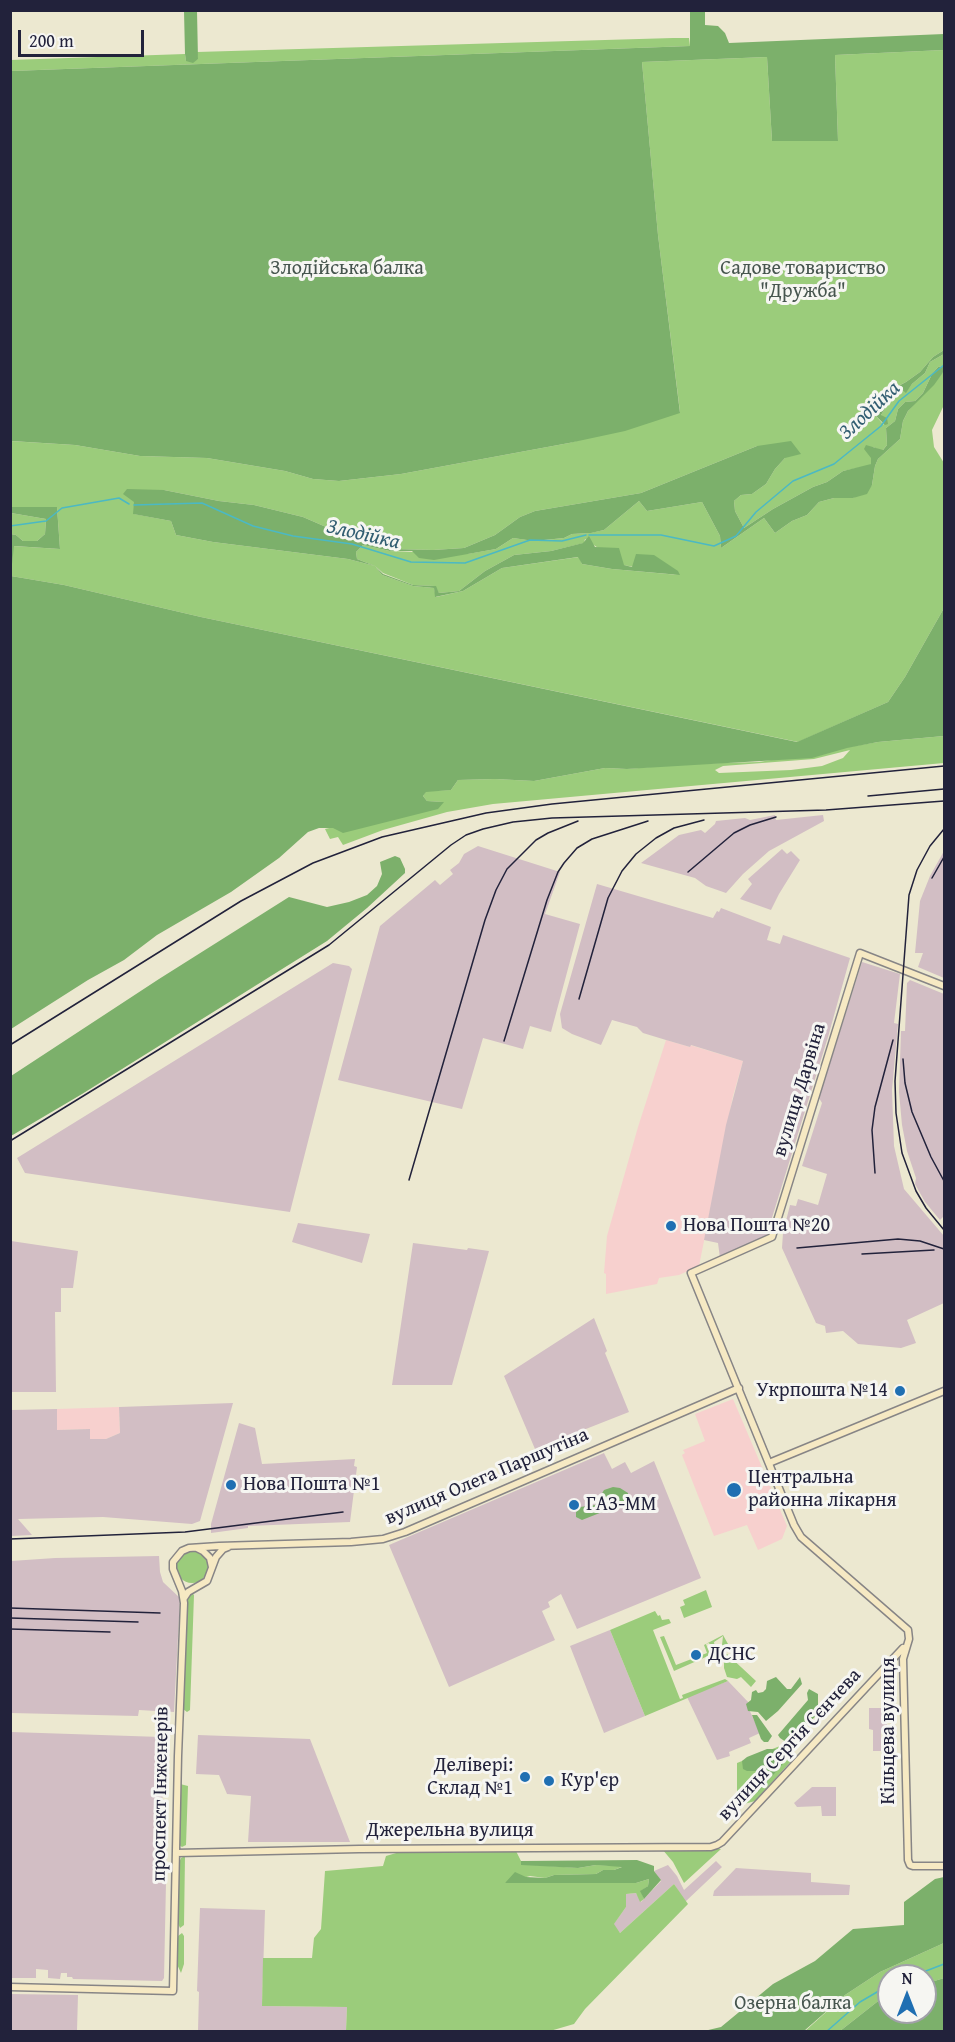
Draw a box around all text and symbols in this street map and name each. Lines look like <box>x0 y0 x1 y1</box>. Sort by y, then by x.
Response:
scale bar <box>21 18 147 56</box>
text: 200 m <box>29 27 74 54</box>
park label: Злодійська балка <box>270 257 424 281</box>
park label: Садове товариство "Дружба" <box>720 257 886 304</box>
water label: Злодійка <box>834 376 906 446</box>
water label: Злодійка <box>324 514 402 556</box>
street label: вулиця Дарвіна <box>768 1020 832 1160</box>
place label: Нова Пошта №20 <box>683 1214 830 1238</box>
marker: Нова Пошта №20 <box>664 1219 678 1233</box>
place label: Укрпошта №14 <box>756 1379 888 1403</box>
marker: Укрпошта №14 <box>893 1384 907 1398</box>
street label: вулиця Олега Паршутіна <box>382 1423 592 1531</box>
place label: Центральна районна лікарня <box>748 1466 897 1513</box>
place label: Нова Пошта №1 <box>243 1473 380 1497</box>
marker: Нова Пошта №1 <box>224 1478 238 1492</box>
marker: Центральна районна лікарня <box>725 1481 743 1499</box>
place label: ГАЗ-ММ <box>586 1493 656 1517</box>
marker: ГАЗ-ММ <box>567 1498 581 1512</box>
place label: ДСНС <box>708 1643 756 1667</box>
marker: ДСНС <box>689 1648 703 1662</box>
street label: Кільцева вулиця <box>877 1657 901 1805</box>
street label: вулиця Сергія Сєнчева <box>713 1664 867 1826</box>
street label: проспект Інженерів <box>147 1706 175 1882</box>
place label: Делівері: Склад №1 <box>427 1754 513 1801</box>
place label: Кур'єр <box>561 1769 619 1793</box>
marker: Делівері: Склад №1 <box>518 1770 532 1784</box>
marker: Кур'єр <box>542 1774 556 1788</box>
street label: Джерельна вулиця <box>366 1819 534 1843</box>
north arrow <box>877 1964 937 2024</box>
text: N <box>902 1966 912 1990</box>
park label: Озерна балка <box>734 1992 852 2016</box>

